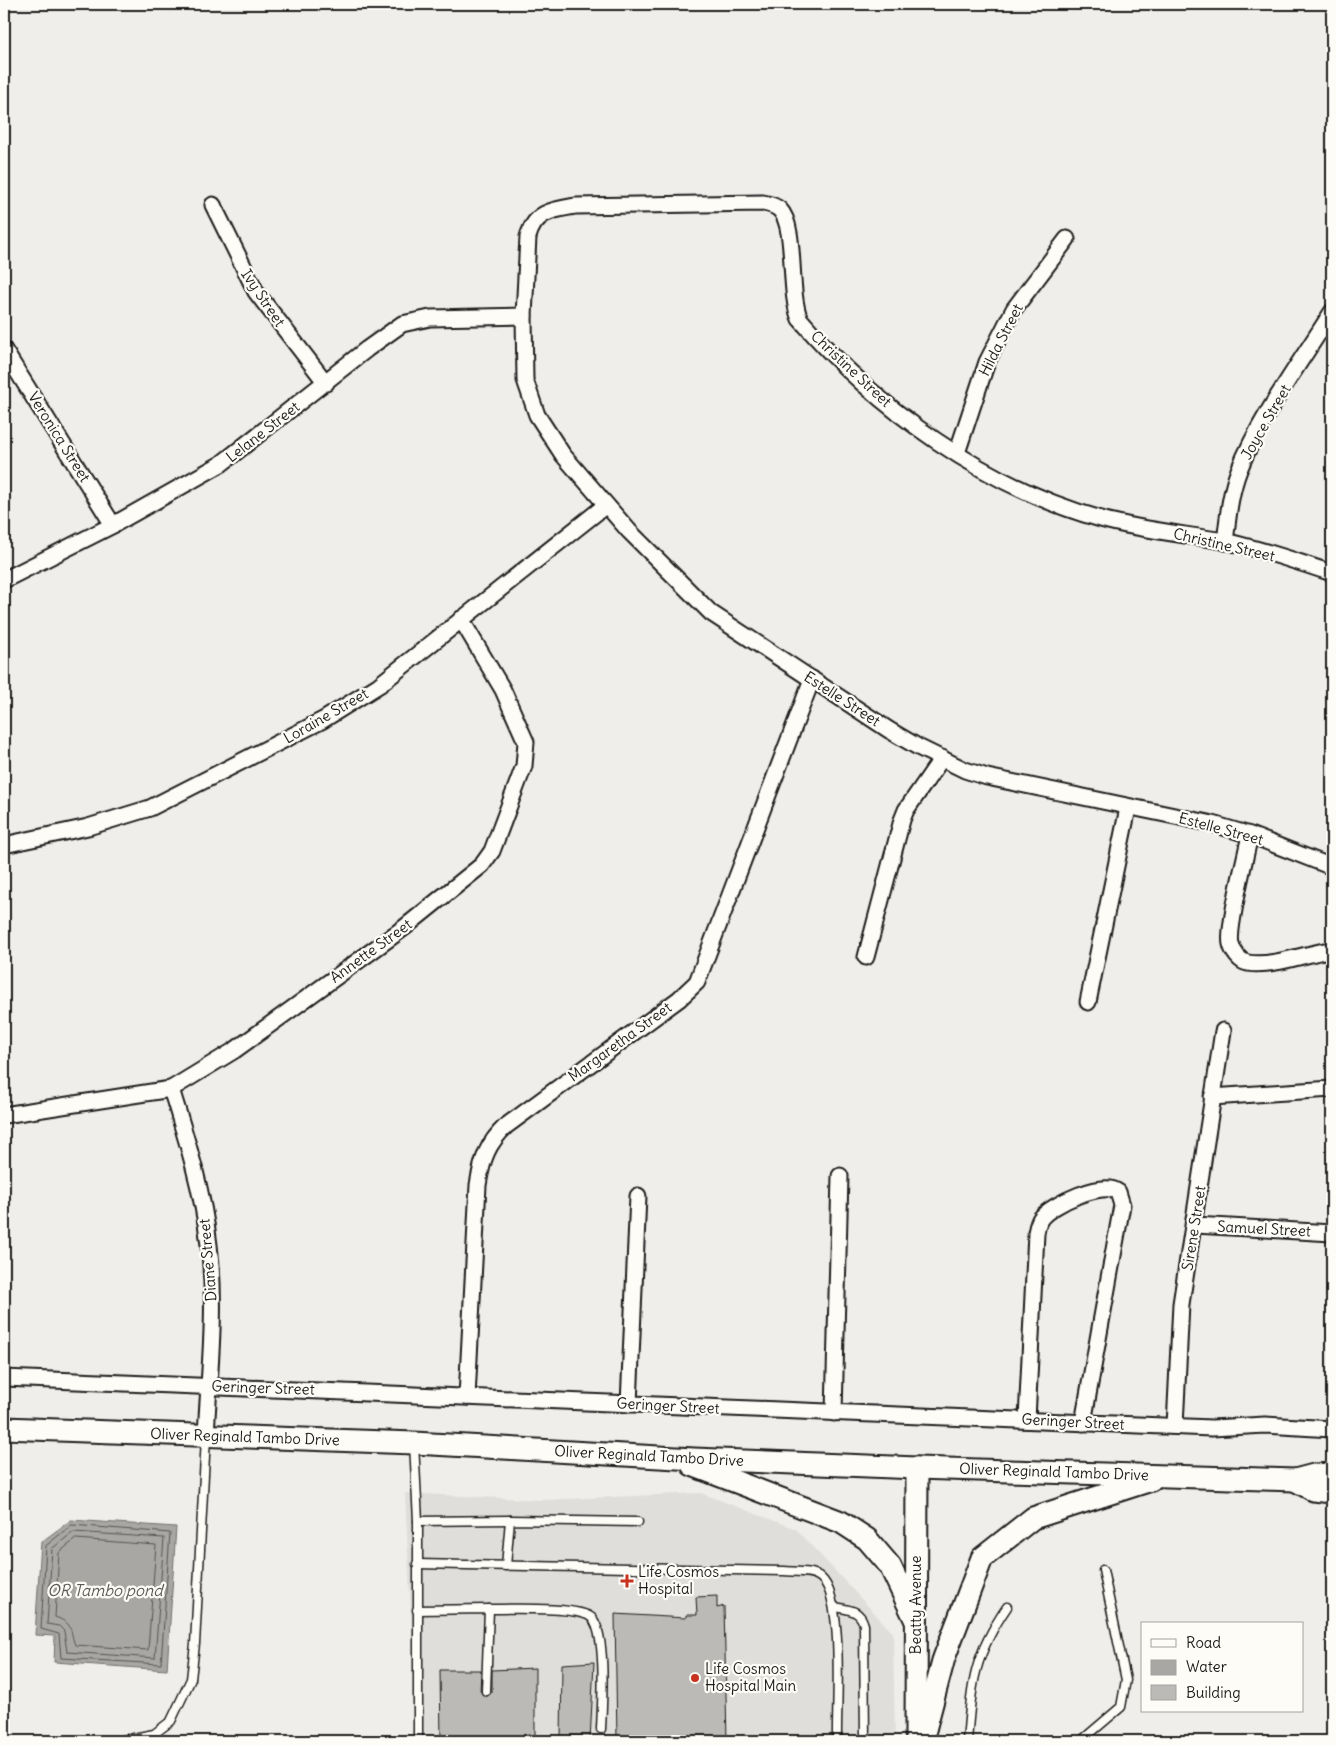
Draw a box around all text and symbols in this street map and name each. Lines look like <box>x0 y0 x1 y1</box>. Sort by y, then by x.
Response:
street label: Ivy Street <box>237 265 290 330</box>
street label: Hilda Street <box>974 300 1027 379</box>
street label: Christine Street <box>807 326 896 411</box>
street label: Joyce Street <box>1236 381 1295 463</box>
street label: Veronica Street <box>24 388 95 485</box>
street label: Lelane Street <box>222 397 303 466</box>
street label: Christine Street <box>1171 524 1277 565</box>
street label: Estelle Street <box>801 667 884 730</box>
street label: Loraine Street <box>280 684 371 747</box>
street label: Estelle Street <box>1177 808 1266 849</box>
street label: Annette Street <box>326 914 415 987</box>
street label: Margaretha Street <box>564 998 675 1085</box>
street label: Sirene Street <box>1177 1184 1210 1272</box>
street label: Samuel Street <box>1217 1217 1311 1240</box>
street label: Diane Street <box>194 1218 221 1302</box>
street label: Geringer Street <box>211 1376 315 1399</box>
street label: Geringer Street <box>616 1393 720 1418</box>
street label: Geringer Street <box>1021 1409 1125 1434</box>
street label: Oliver Reginald Tambo Drive <box>150 1424 340 1449</box>
street label: Oliver Reginald Tambo Drive <box>554 1441 744 1470</box>
street label: Oliver Reginald Tambo Drive <box>959 1459 1149 1484</box>
street label: Beatty Avenue <box>906 1556 925 1654</box>
place label: Life Cosmos Hospital <box>638 1562 719 1598</box>
marker: Life Cosmos Hospital <box>620 1574 634 1588</box>
water label: OR Tambo pond <box>47 1580 165 1600</box>
legend <box>1141 1622 1304 1712</box>
text: Road <box>1186 1633 1221 1652</box>
text: Water <box>1186 1657 1227 1676</box>
place label: Life Cosmos Hospital Main <box>705 1659 796 1695</box>
marker: Life Cosmos Hospital Main <box>689 1672 701 1684</box>
text: Building <box>1186 1683 1241 1702</box>

